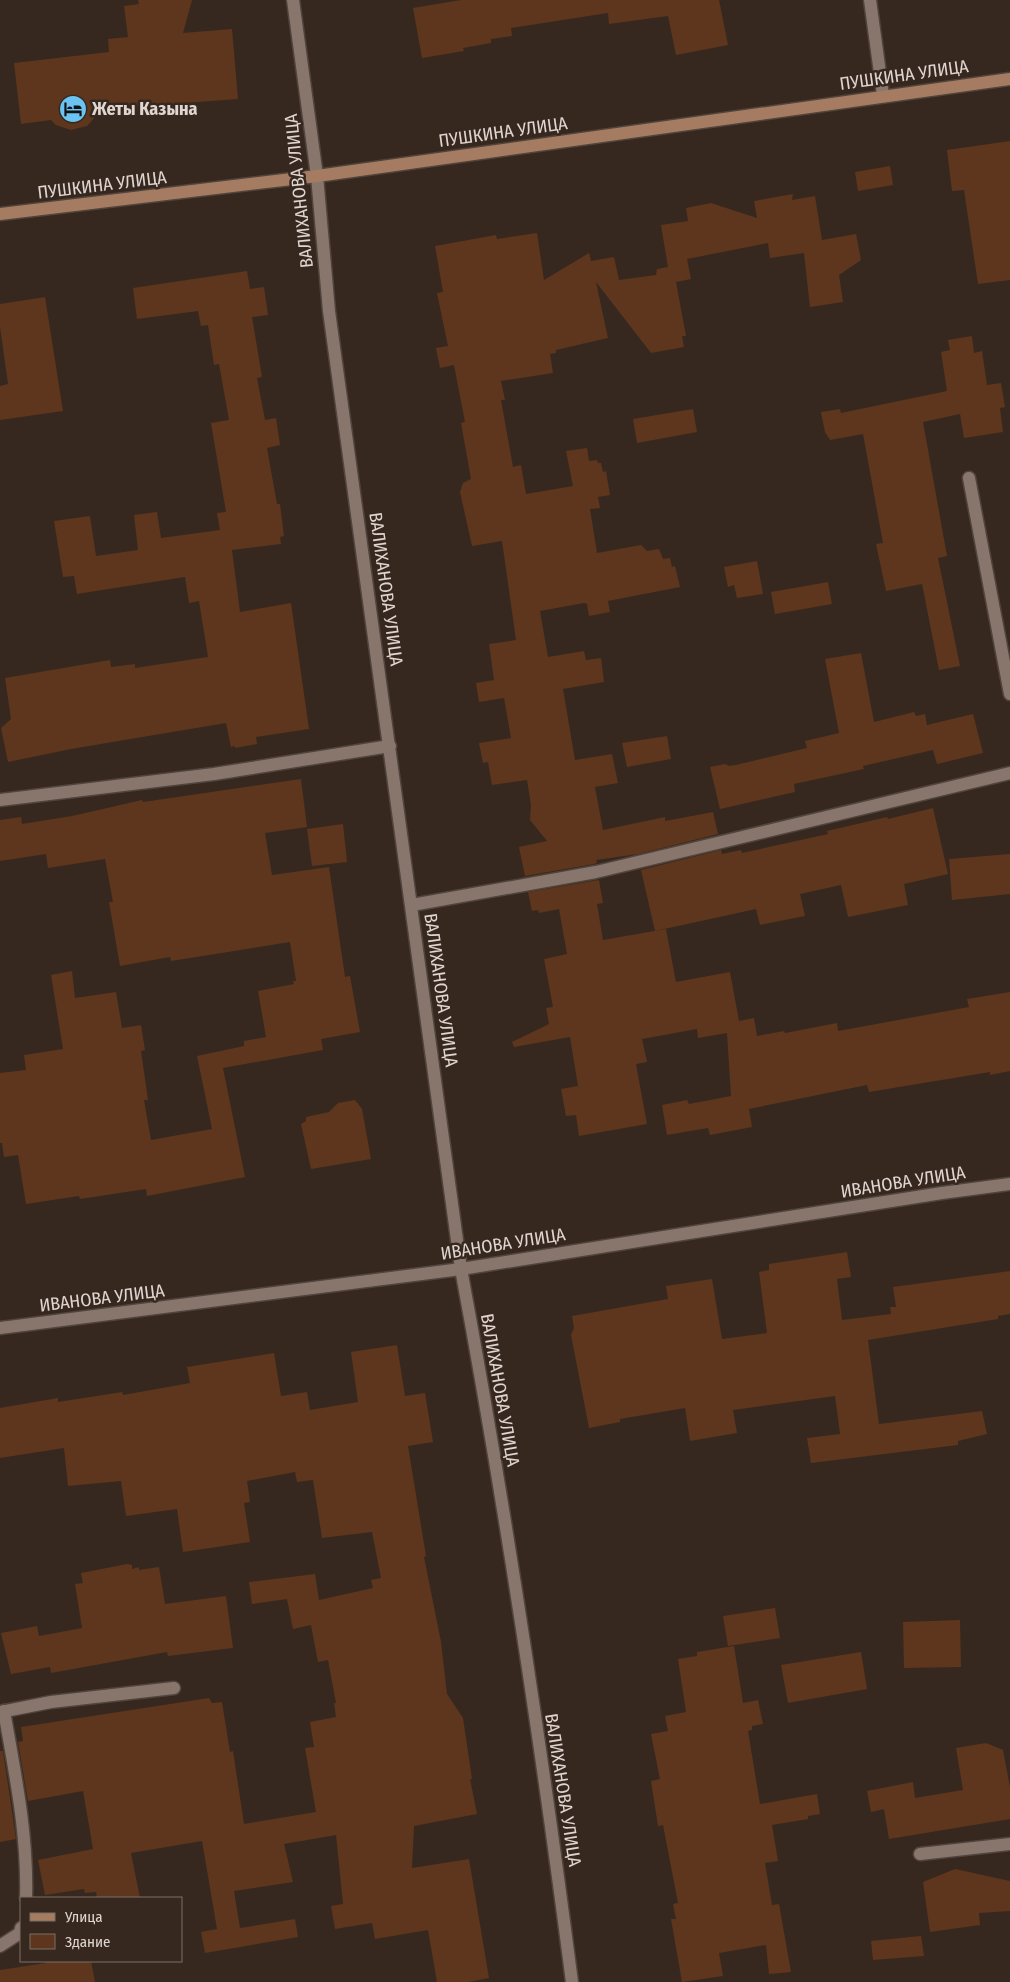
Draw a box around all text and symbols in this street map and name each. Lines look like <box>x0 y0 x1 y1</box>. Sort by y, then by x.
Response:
street label: ПУШКИНА УЛИЦА <box>838 55 970 95</box>
hotel icon: Жеты Казына <box>58 94 88 124</box>
place label: Жеты Казына <box>91 98 198 120</box>
street label: ВАЛИХАНОВА УЛИЦА <box>280 112 318 269</box>
street label: ПУШКИНА УЛИЦА <box>437 112 569 152</box>
street label: ПУШКИНА УЛИЦА <box>36 166 168 204</box>
street label: ВАЛИХАНОВА УЛИЦА <box>364 511 408 668</box>
street label: ВАЛИХАНОВА УЛИЦА <box>419 912 463 1069</box>
street label: ИВАНОВА УЛИЦА <box>839 1161 967 1203</box>
street label: ИВАНОВА УЛИЦА <box>439 1223 567 1265</box>
street label: ИВАНОВА УЛИЦА <box>38 1279 166 1317</box>
street label: ВАЛИХАНОВА УЛИЦА <box>476 1312 524 1469</box>
street label: ВАЛИХАНОВА УЛИЦА <box>540 1712 586 1869</box>
legend <box>20 1897 182 1962</box>
text: Улица <box>64 1908 103 1926</box>
text: Здание <box>65 1933 111 1951</box>

